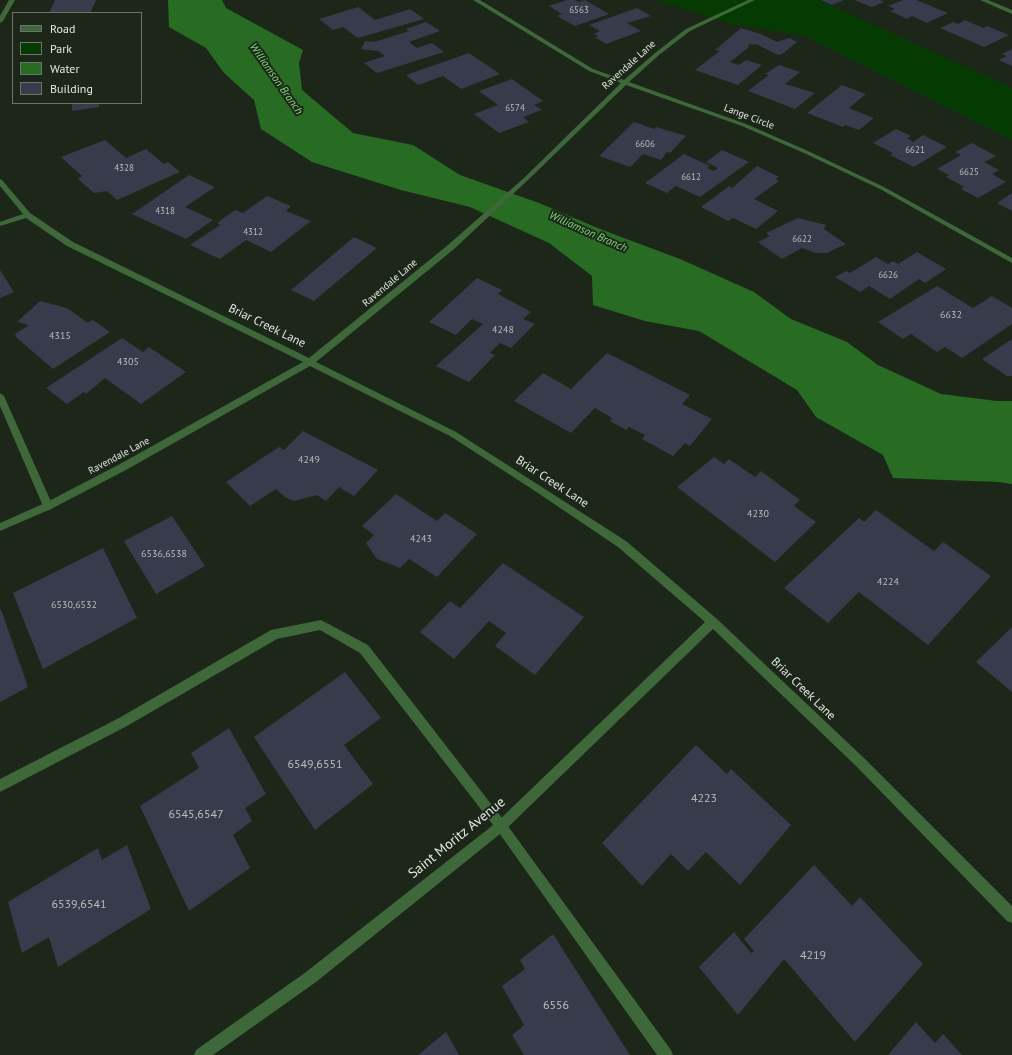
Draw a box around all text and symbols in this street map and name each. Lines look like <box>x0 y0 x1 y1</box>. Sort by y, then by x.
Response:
house number: 6563 <box>569 5 589 15</box>
legend <box>12 12 142 104</box>
text: Road <box>50 21 75 36</box>
street label: Ravendale Lane <box>600 38 658 92</box>
text: Park <box>50 41 72 56</box>
water label: Williamson Branch <box>247 41 305 117</box>
text: Water <box>50 61 80 76</box>
text: Building <box>50 81 93 96</box>
street label: Lange Circle <box>722 102 776 132</box>
house number: 6574 <box>505 103 525 113</box>
house number: 6606 <box>635 139 655 149</box>
house number: 6621 <box>905 145 925 155</box>
house number: 4328 <box>114 163 134 173</box>
house number: 6625 <box>959 167 979 177</box>
house number: 6612 <box>681 172 701 182</box>
house number: 4318 <box>155 206 175 216</box>
water label: Williamson Branch <box>547 209 629 255</box>
house number: 4312 <box>243 227 263 237</box>
house number: 6622 <box>792 234 812 244</box>
street label: Ravendale Lane <box>360 257 420 309</box>
house number: 6626 <box>878 270 898 280</box>
street label: Briar Creek Lane <box>226 301 308 351</box>
house number: 6632 <box>940 309 962 321</box>
house number: 4248 <box>492 324 514 336</box>
house number: 4315 <box>49 330 71 342</box>
house number: 4305 <box>117 356 139 368</box>
street label: Ravendale Lane <box>86 435 152 477</box>
street label: Briar Creek Lane <box>513 453 591 511</box>
house number: 4249 <box>298 454 320 466</box>
house number: 4230 <box>747 508 769 520</box>
house number: 4243 <box>410 533 432 545</box>
house number: 6536,6538 <box>141 548 187 560</box>
house number: 4224 <box>877 576 899 588</box>
house number: 6530,6532 <box>51 599 97 611</box>
street label: Briar Creek Lane <box>768 655 838 723</box>
house number: 6549,6551 <box>287 758 343 772</box>
house number: 4223 <box>691 792 717 806</box>
street label: Saint Moritz Avenue <box>405 794 509 882</box>
house number: 6545,6547 <box>168 808 224 822</box>
house number: 6539,6541 <box>51 898 107 912</box>
house number: 4219 <box>800 949 826 963</box>
house number: 6556 <box>543 999 569 1013</box>

